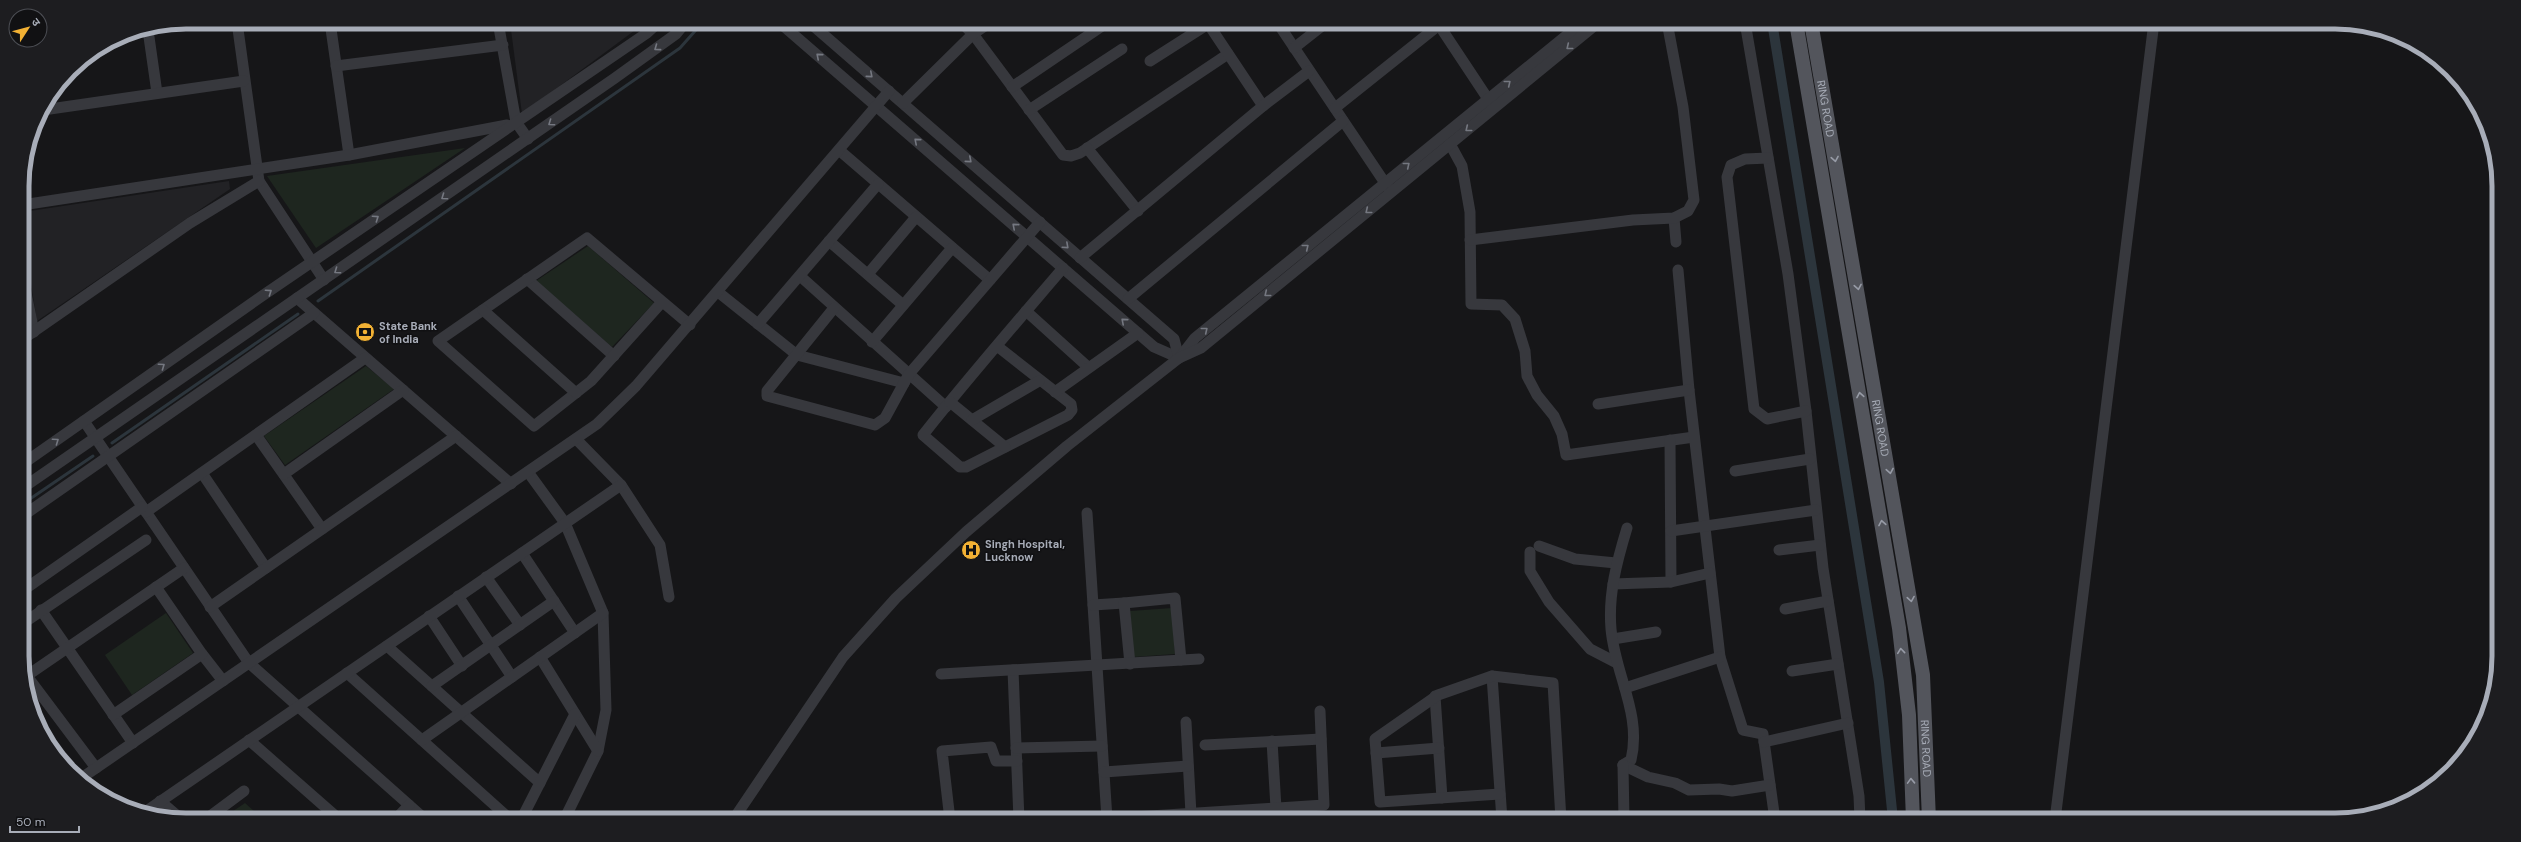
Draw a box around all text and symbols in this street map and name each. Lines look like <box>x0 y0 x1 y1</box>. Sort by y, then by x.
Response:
north arrow <box>8 8 48 48</box>
text: उ <box>29 15 44 29</box>
one-way arrow <box>1566 42 1574 49</box>
one-way arrow <box>654 43 661 50</box>
one-way arrow <box>816 54 823 61</box>
one-way arrow <box>866 71 873 78</box>
street label: RING ROAD <box>1814 79 1838 139</box>
one-way arrow <box>1503 81 1510 88</box>
one-way arrow <box>548 118 555 125</box>
one-way arrow <box>1466 124 1473 131</box>
one-way arrow <box>914 139 922 146</box>
one-way arrow <box>964 156 971 163</box>
one-way arrow <box>1831 156 1839 162</box>
one-way arrow <box>1402 163 1409 170</box>
one-way arrow <box>441 192 448 200</box>
one-way arrow <box>1365 207 1372 214</box>
one-way arrow <box>372 215 379 223</box>
one-way arrow <box>1013 224 1020 231</box>
one-way arrow <box>1062 241 1069 248</box>
one-way arrow <box>1301 245 1309 252</box>
one-way arrow <box>334 266 341 274</box>
one-way arrow <box>1853 284 1862 291</box>
one-way arrow <box>265 289 272 297</box>
one-way arrow <box>1265 289 1272 296</box>
one-way arrow <box>1122 318 1129 325</box>
place label: State Bank of India <box>379 319 438 346</box>
bank icon: State Bank of India <box>354 321 376 343</box>
one-way arrow <box>1201 327 1208 334</box>
one-way arrow <box>158 364 165 371</box>
one-way arrow <box>1856 392 1865 398</box>
street label: RING ROAD <box>1869 399 1892 458</box>
one-way arrow <box>52 438 59 446</box>
one-way arrow <box>1885 468 1894 474</box>
one-way arrow <box>1878 520 1886 526</box>
place label: Singh Hospital, Lucknow <box>985 537 1065 564</box>
hospital icon: Singh Hospital, Lucknow <box>960 539 982 561</box>
one-way arrow <box>1906 596 1915 602</box>
one-way arrow <box>1897 648 1906 654</box>
street label: RING ROAD <box>1918 719 1934 778</box>
one-way arrow <box>1907 778 1916 784</box>
scale bar <box>10 808 79 834</box>
text: 50 m <box>16 814 45 830</box>

